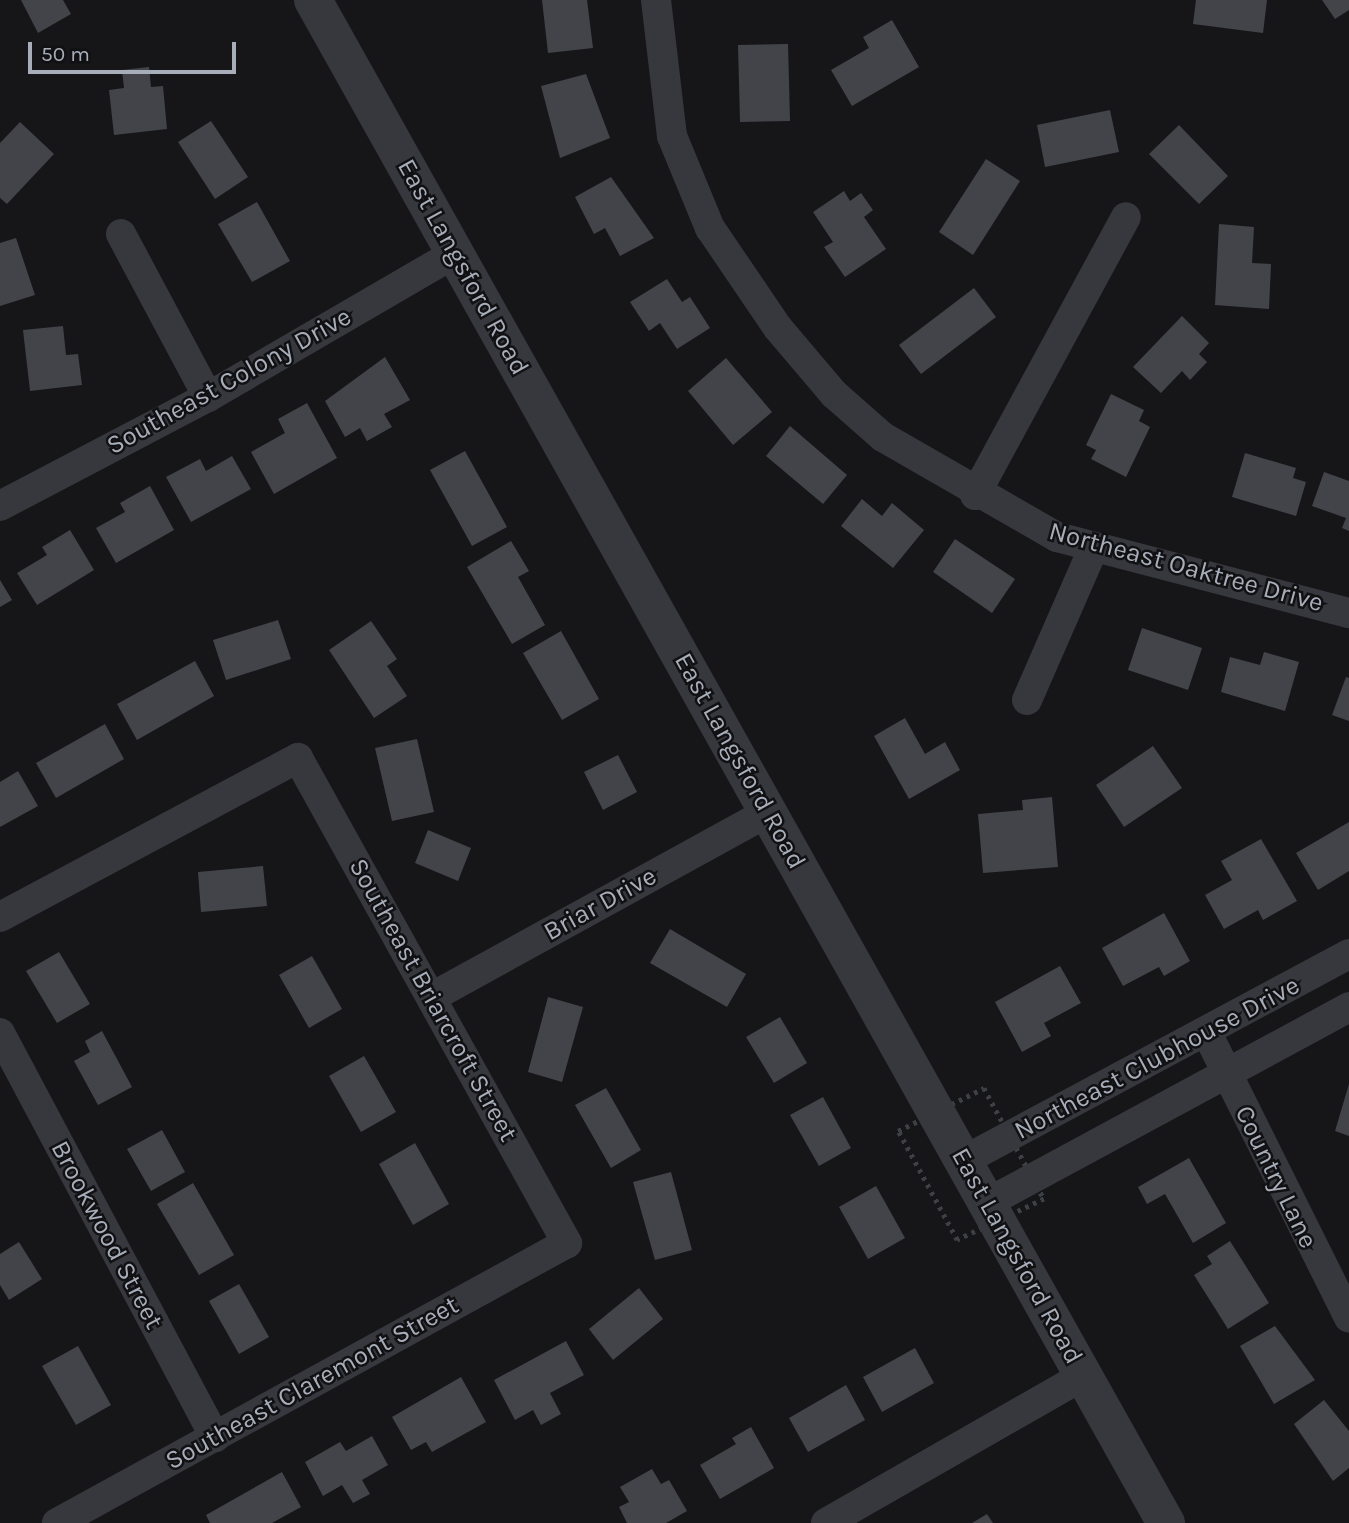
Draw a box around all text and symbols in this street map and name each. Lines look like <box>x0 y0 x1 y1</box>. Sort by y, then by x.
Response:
scale bar <box>32 28 240 72</box>
text: 50 m <box>41 42 90 66</box>
street label: East Langsford Road <box>391 153 535 381</box>
street label: Southeast Colony Drive <box>101 301 357 461</box>
street label: Northeast Oaktree Drive <box>1045 515 1327 619</box>
street label: East Langsford Road <box>668 647 812 875</box>
street label: Southeast Briarcroft Street <box>342 853 524 1147</box>
street label: Briar Drive <box>538 860 662 948</box>
street label: Northeast Clubhouse Drive <box>1009 970 1305 1146</box>
street label: Country Lane <box>1228 1101 1324 1253</box>
street label: Brookwood Street <box>44 1135 170 1335</box>
street label: East Langsford Road <box>945 1142 1089 1370</box>
street label: Southeast Claremont Street <box>160 1289 464 1477</box>

